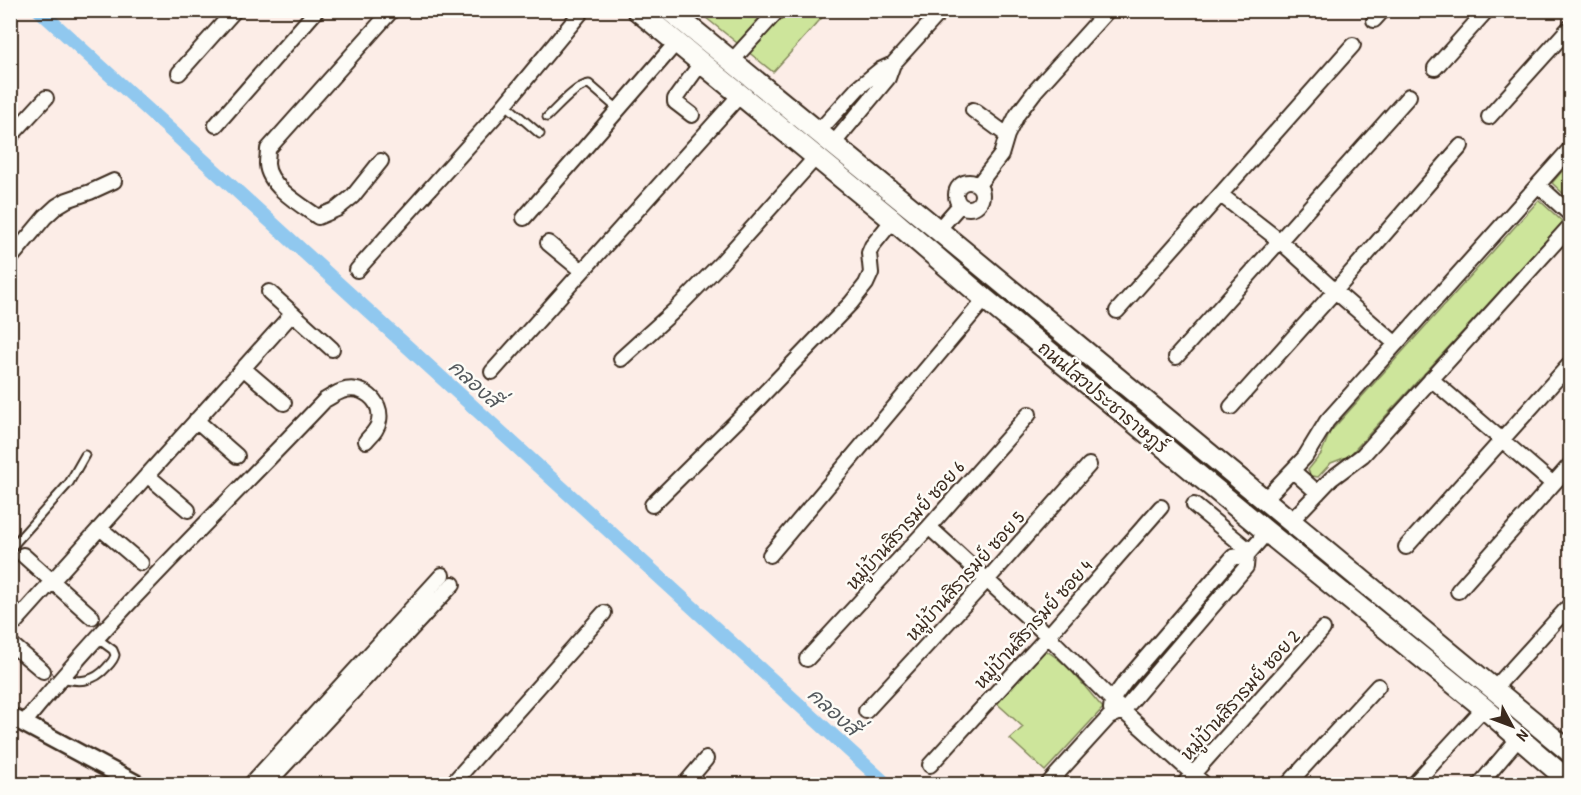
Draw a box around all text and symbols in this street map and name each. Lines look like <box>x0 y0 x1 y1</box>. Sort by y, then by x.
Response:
street label: ถนนไสวประชาราษฎร์ <box>1033 335 1174 459</box>
water label: คลองสี่ <box>444 350 513 417</box>
street label: หมู่บ้านสิรารมย์ ซอย 6 <box>840 455 971 596</box>
street label: หมู่บ้านสิรารมย์ ซอย 5 <box>900 505 1032 648</box>
street label: หมู่บ้านสิรารมย์ ซอย 4 <box>968 554 1099 695</box>
street label: หมู่บ้านสิรารมย์ ซอย 2 <box>1175 624 1307 767</box>
water label: คลองสี่ <box>803 678 872 745</box>
north arrow <box>1482 696 1542 756</box>
text: N <box>1512 725 1534 747</box>

